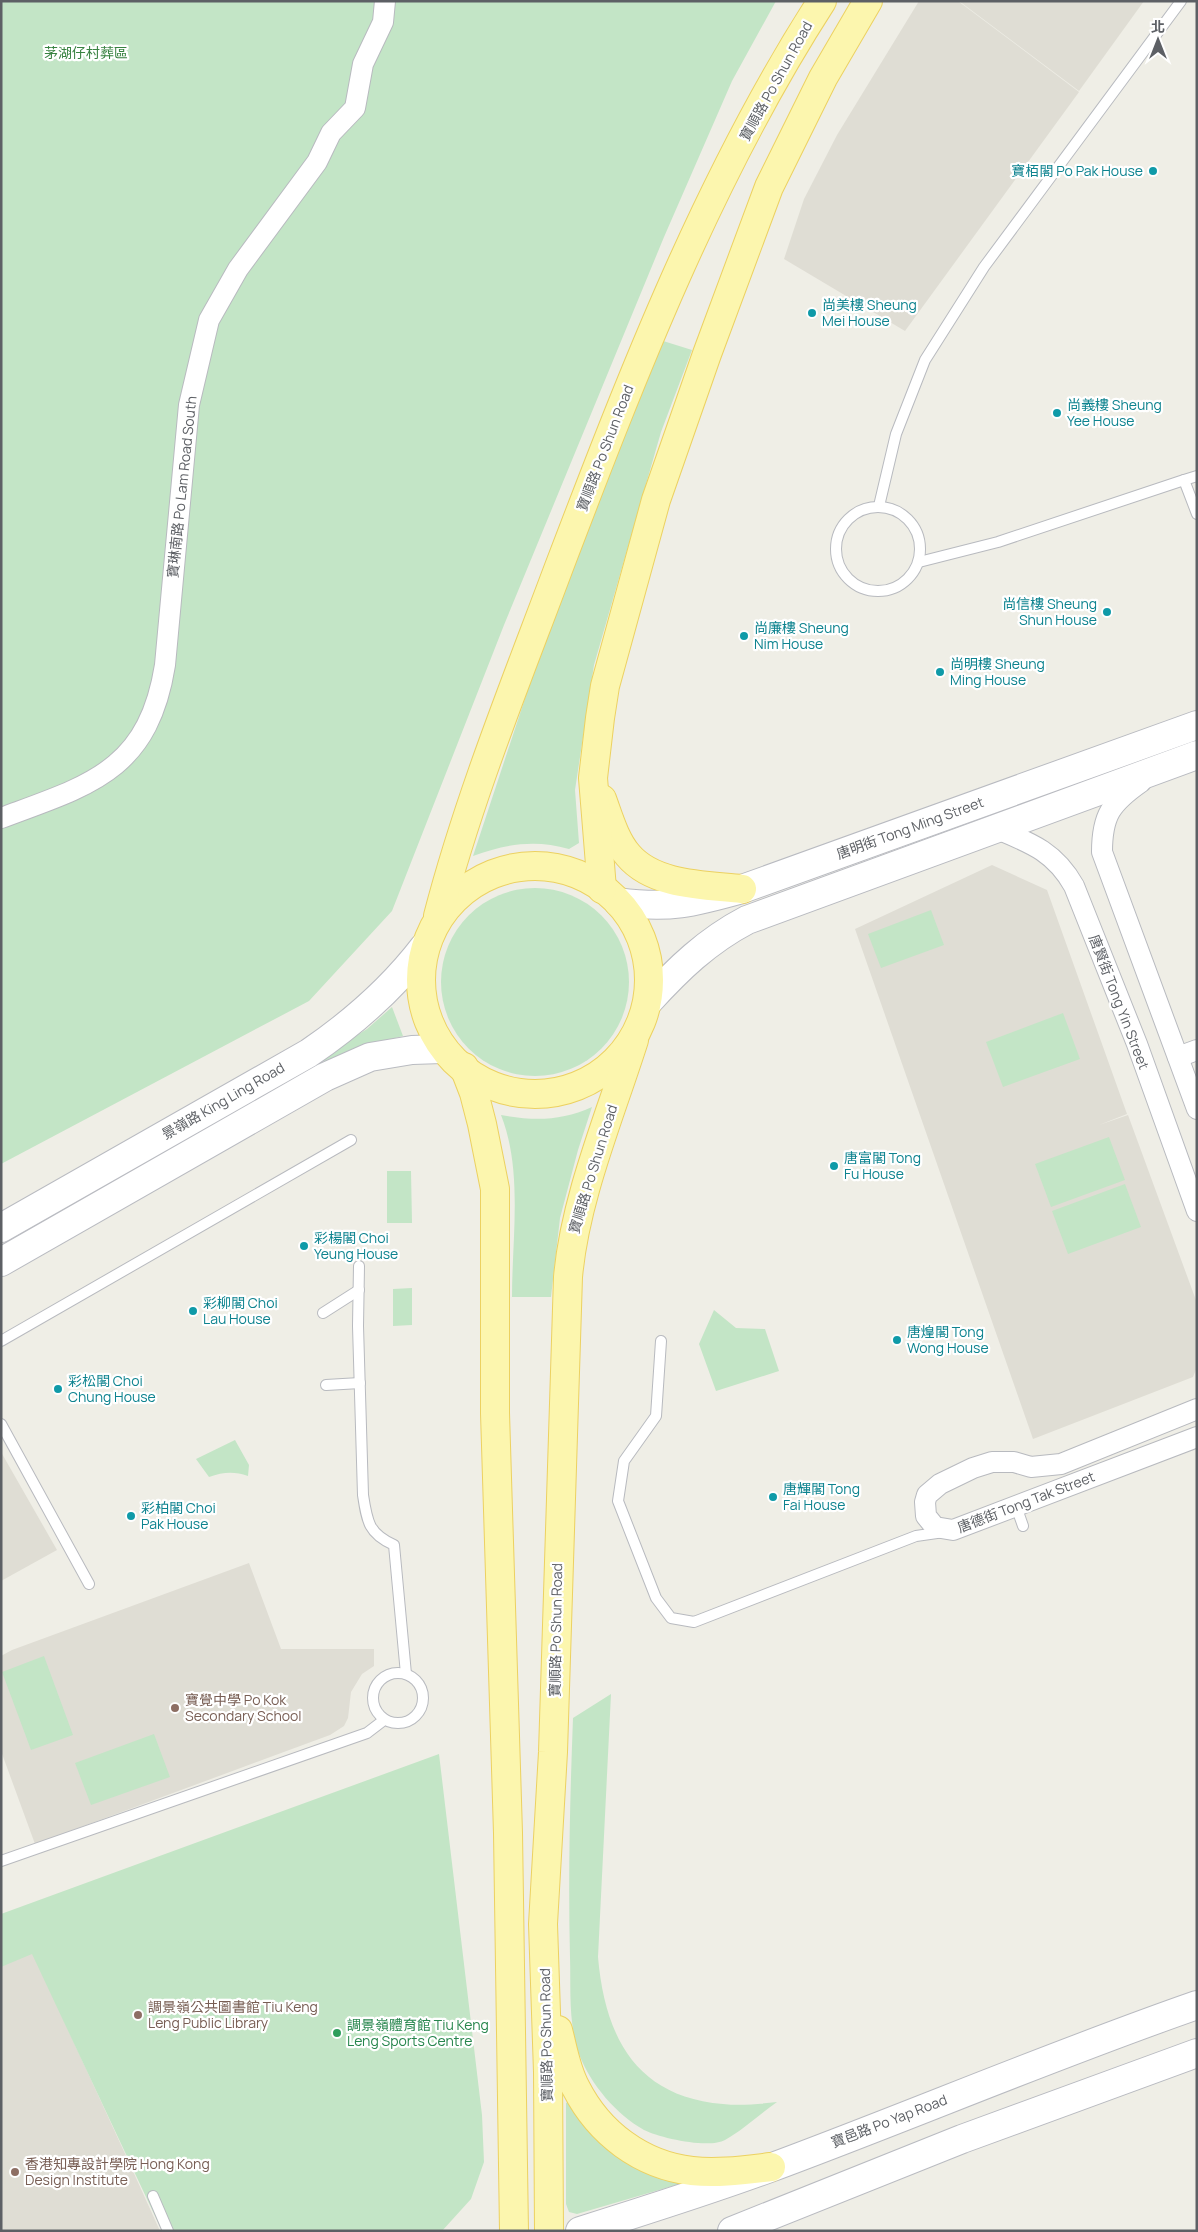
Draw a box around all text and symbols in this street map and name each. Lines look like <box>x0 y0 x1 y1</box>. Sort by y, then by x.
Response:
north arrow <box>1133 15 1183 65</box>
text: 北 <box>1151 17 1165 36</box>
street label: 寶順路 Po Shun Road <box>735 18 816 144</box>
park label: 茅湖仔村葬區 <box>44 43 128 62</box>
place label: 寶栢閣 Po Pak House <box>1011 161 1143 180</box>
marker: 寶栢閣 Po Pak House <box>1147 165 1159 177</box>
place label: 尚美樓 Sheung Mei House <box>822 295 917 330</box>
marker: 尚美樓 Sheung Mei House <box>806 307 818 319</box>
street label: 寶順路 Po Shun Road <box>572 382 637 514</box>
street label: 寶琳南路 Po Lam Road South <box>162 395 201 579</box>
place label: 尚義樓 Sheung Yee House <box>1067 395 1162 430</box>
marker: 尚義樓 Sheung Yee House <box>1051 407 1063 419</box>
place label: 尚信樓 Sheung Shun House <box>1002 594 1097 629</box>
marker: 尚信樓 Sheung Shun House <box>1101 606 1113 618</box>
place label: 尚廉樓 Sheung Nim House <box>754 618 849 653</box>
marker: 尚廉樓 Sheung Nim House <box>738 630 750 642</box>
place label: 尚明樓 Sheung Ming House <box>950 654 1045 689</box>
marker: 尚明樓 Sheung Ming House <box>934 666 946 678</box>
street label: 唐明街 Tong Ming Street <box>834 792 986 863</box>
street label: 唐賢街 Tong Yin Street <box>1085 932 1154 1072</box>
street label: 景嶺路 King Ling Road <box>158 1058 288 1143</box>
street label: 寶順路 Po Shun Road <box>564 1102 621 1236</box>
place label: 唐富閣 Tong Fu House <box>844 1148 921 1183</box>
marker: 唐富閣 Tong Fu House <box>828 1160 840 1172</box>
place label: 彩楊閣 Choi Yeung House <box>314 1228 398 1263</box>
marker: 彩楊閣 Choi Yeung House <box>298 1240 310 1252</box>
place label: 彩柳閣 Choi Lau House <box>203 1293 278 1328</box>
marker: 彩柳閣 Choi Lau House <box>187 1305 199 1317</box>
place label: 唐煌閣 Tong Wong House <box>907 1322 989 1357</box>
marker: 唐煌閣 Tong Wong House <box>891 1334 903 1346</box>
place label: 彩松閣 Choi Chung House <box>68 1371 156 1406</box>
marker: 彩松閣 Choi Chung House <box>52 1383 64 1395</box>
street label: 唐德街 Tong Tak Street <box>954 1466 1098 1537</box>
place label: 唐輝閣 Tong Fai House <box>783 1479 860 1514</box>
marker: 唐輝閣 Tong Fai House <box>767 1491 779 1503</box>
place label: 彩柏閣 Choi Pak House <box>141 1498 216 1533</box>
marker: 彩柏閣 Choi Pak House <box>125 1510 137 1522</box>
street label: 寶順路 Po Shun Road <box>545 1563 566 1697</box>
place label: 寶覺中學 Po Kok Secondary School <box>185 1690 302 1725</box>
marker: 寶覺中學 Po Kok Secondary School <box>169 1702 181 1714</box>
street label: 寶順路 Po Shun Road <box>535 1968 556 2102</box>
place label: 調景嶺公共圖書館 Tiu Keng Leng Public Library <box>148 1997 318 2032</box>
marker: 調景嶺公共圖書館 Tiu Keng Leng Public Library <box>132 2009 144 2021</box>
place label: 調景嶺體育館 Tiu Keng Leng Sports Centre <box>347 2015 489 2050</box>
marker: 調景嶺體育館 Tiu Keng Leng Sports Centre <box>331 2027 343 2039</box>
street label: 寶邑路 Po Yap Road <box>828 2090 950 2151</box>
place label: 香港知專設計學院 Hong Kong Design Institute <box>25 2154 210 2189</box>
marker: 香港知專設計學院 Hong Kong Design Institute <box>9 2166 21 2178</box>

